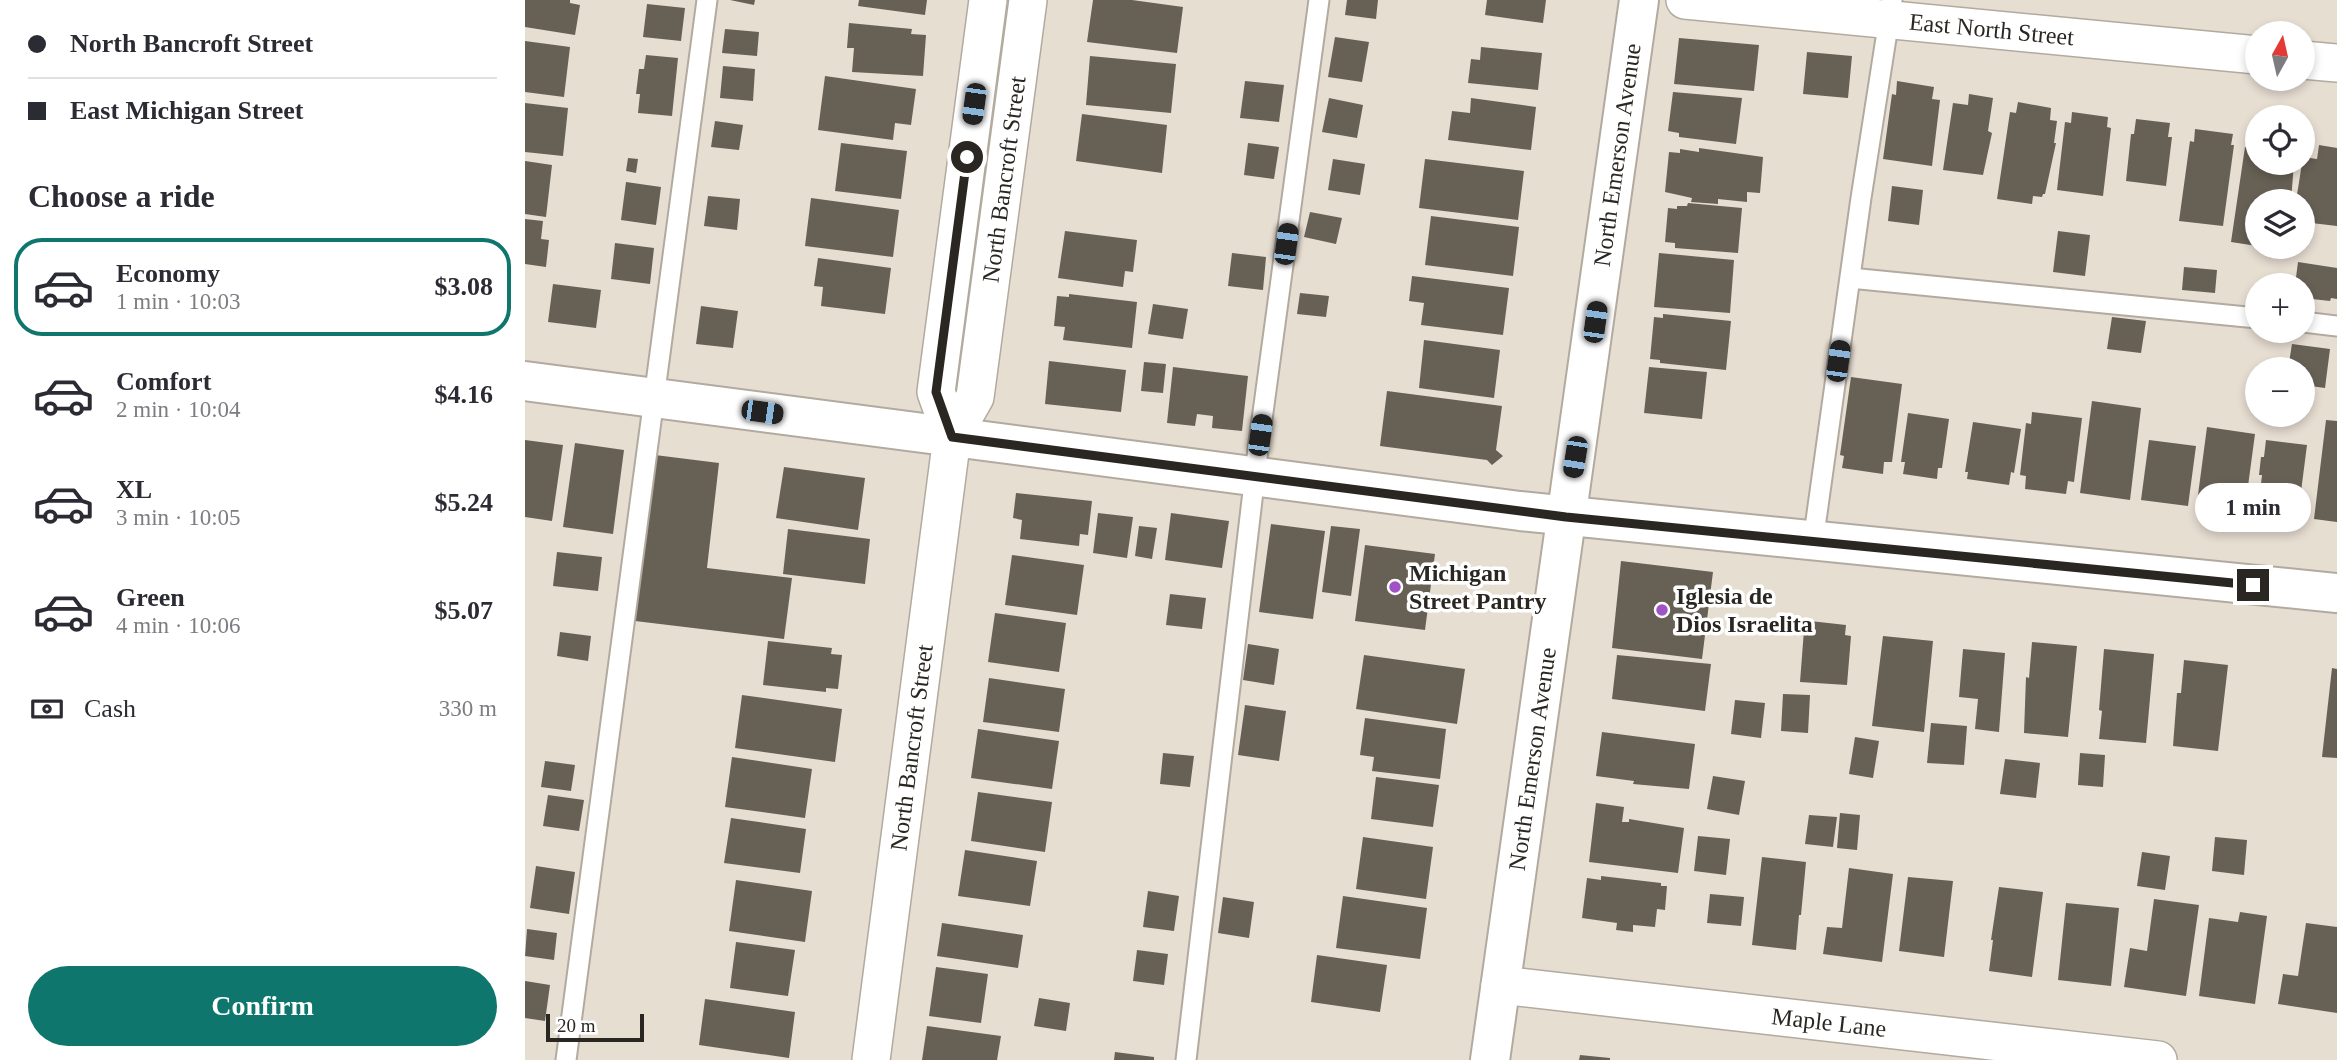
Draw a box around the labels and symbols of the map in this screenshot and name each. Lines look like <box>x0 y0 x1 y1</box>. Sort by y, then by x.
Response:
street label: East North Street <box>1908 9 2075 50</box>
north arrow <box>2245 21 2315 91</box>
street label: North Emerson Avenue <box>1589 42 1646 268</box>
street label: North Bancroft Street <box>977 74 1031 284</box>
car <box>961 82 988 126</box>
route start <box>951 141 983 173</box>
car <box>1273 222 1300 266</box>
car <box>1582 300 1609 344</box>
car <box>1825 339 1852 383</box>
car <box>740 399 785 425</box>
car <box>1247 413 1274 457</box>
car <box>1562 435 1589 479</box>
callout: 1 min <box>2195 484 2311 532</box>
place label: Michigan Street Pantry <box>1409 560 1547 614</box>
route end <box>2237 569 2269 601</box>
marker: Michigan Street Pantry <box>1387 579 1403 595</box>
place label: Iglesia de Dios Israelita <box>1676 583 1813 637</box>
marker: Iglesia de Dios Israelita <box>1654 602 1670 618</box>
street label: North Bancroft Street <box>885 642 938 852</box>
street label: North Emerson Avenue <box>1504 646 1561 872</box>
street label: Maple Lane <box>1770 1003 1888 1042</box>
scale bar <box>546 1011 644 1043</box>

